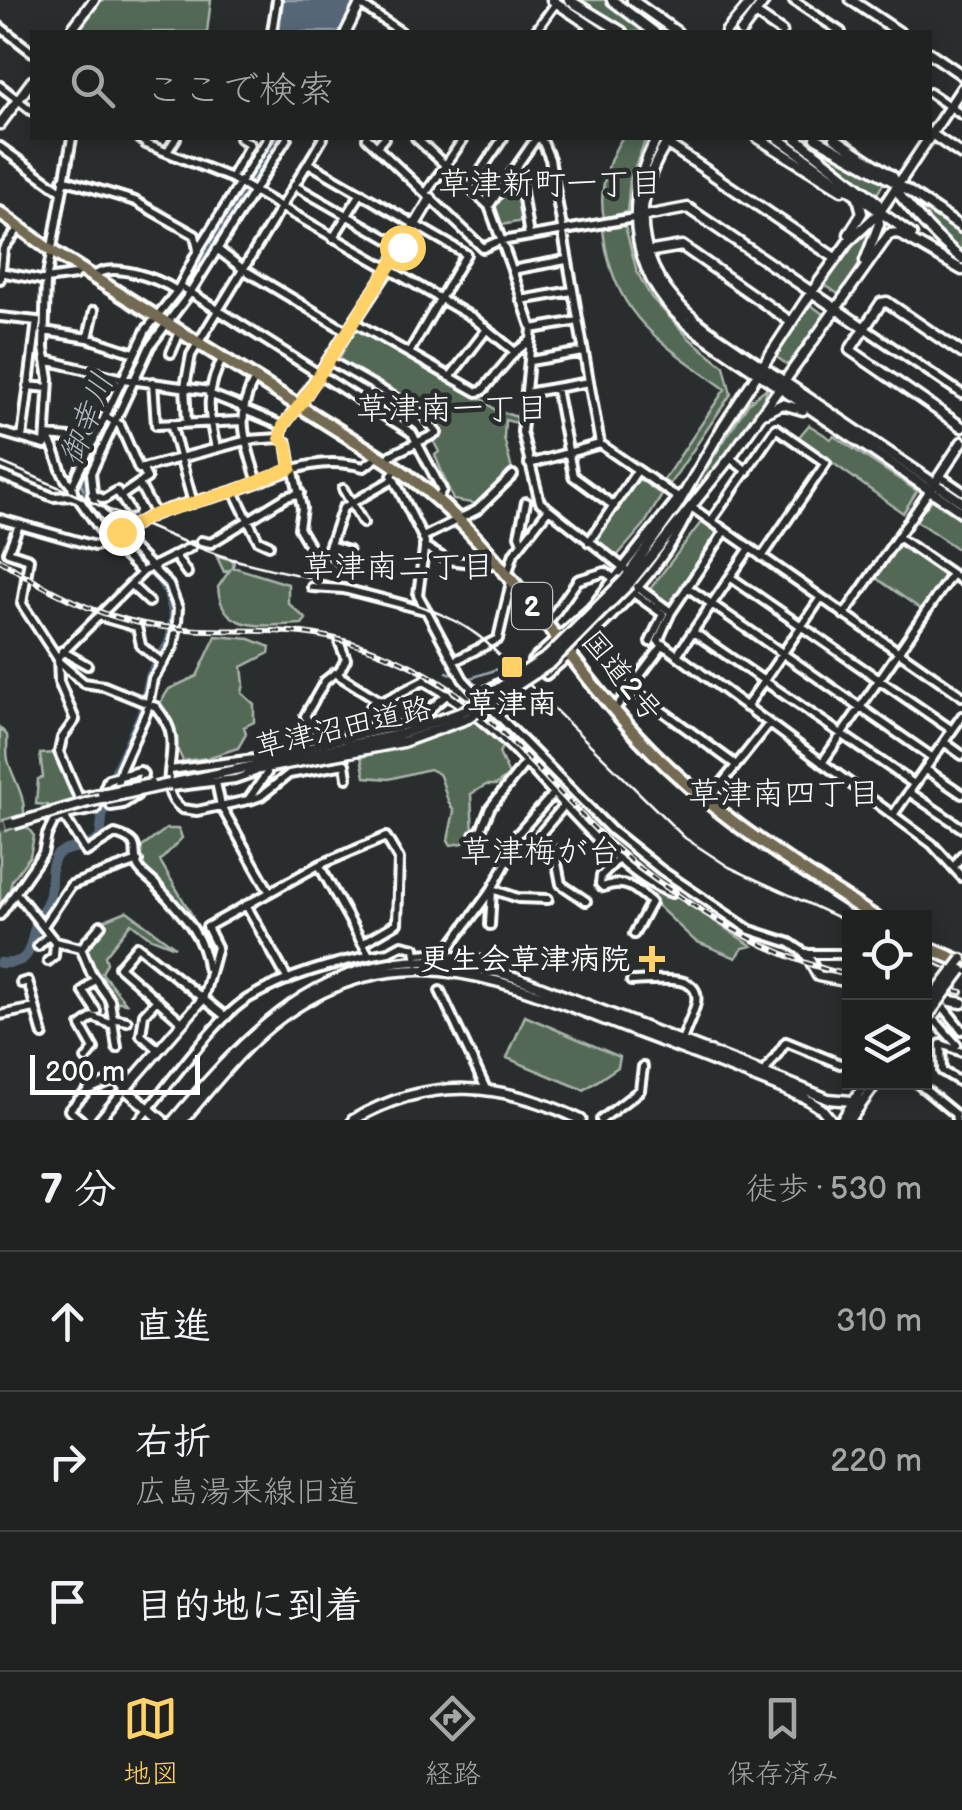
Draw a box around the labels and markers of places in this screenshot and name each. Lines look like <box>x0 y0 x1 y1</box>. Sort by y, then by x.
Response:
marker: 草津南 <box>499 654 525 680</box>
place label: 草津南 <box>467 686 557 722</box>
place label: 更生会草津病院 <box>420 942 630 978</box>
marker: 更生会草津病院 <box>639 946 665 972</box>

